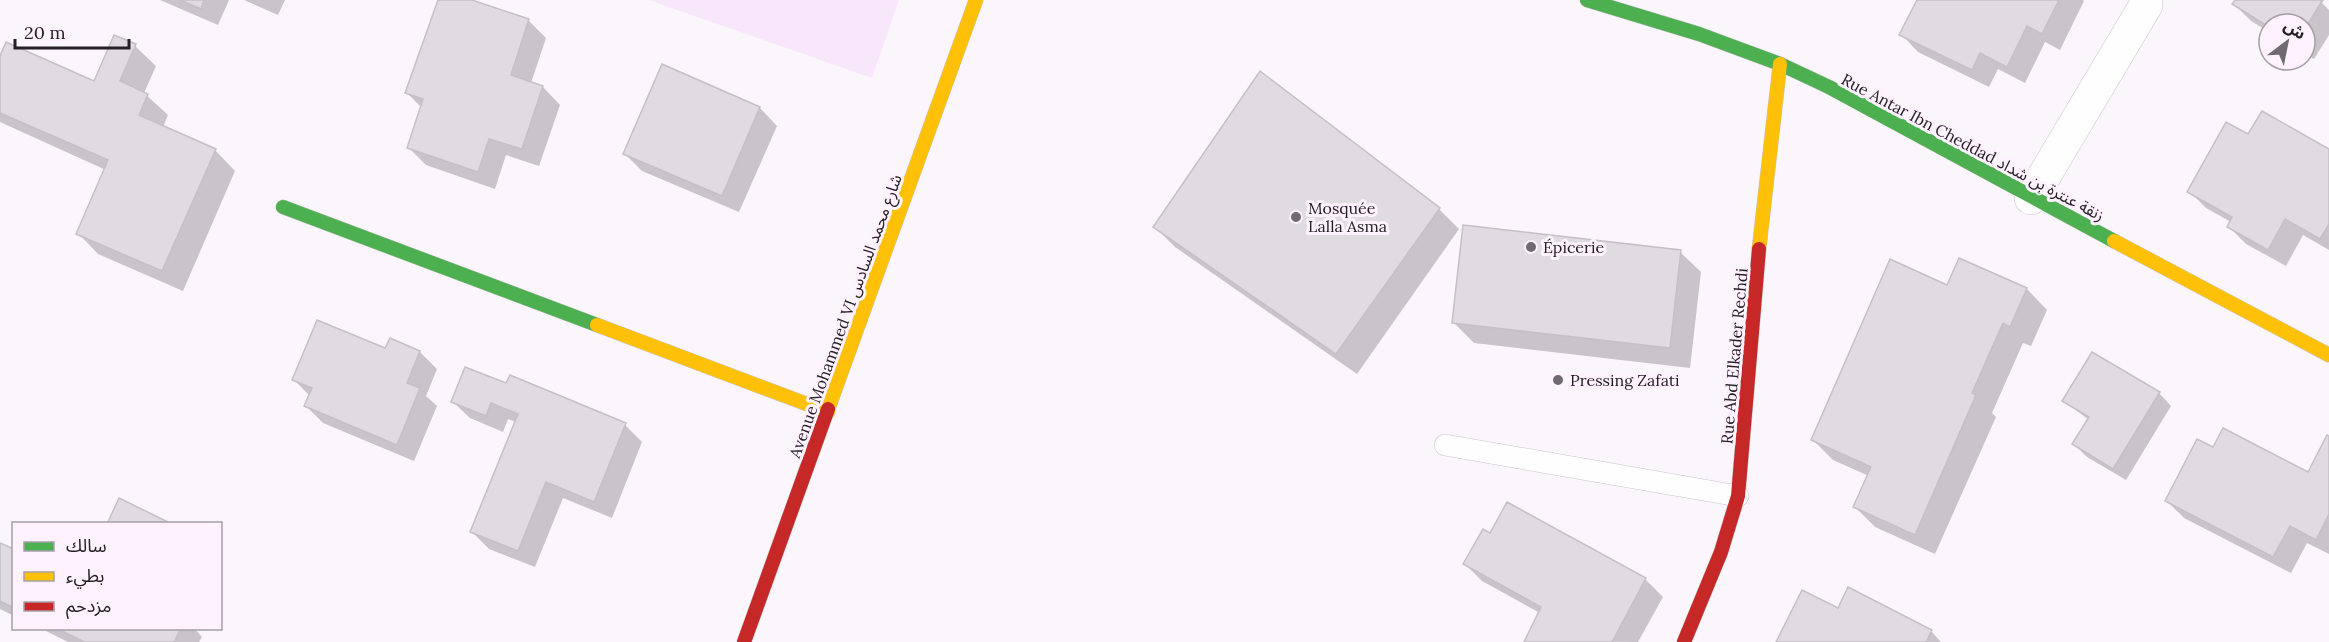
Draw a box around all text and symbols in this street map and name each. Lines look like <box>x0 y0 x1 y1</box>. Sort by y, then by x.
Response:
scale bar <box>15 12 129 50</box>
north arrow <box>2257 12 2317 72</box>
text: ش <box>2280 15 2310 44</box>
text: 20 m <box>24 21 66 44</box>
street label: Rue Antar Ibn Cheddad زنقة عنترة بن شداد <box>1838 69 2108 225</box>
street label: Avenue Mohammed VI شارع محمد السادس <box>784 171 909 463</box>
place label: Mosquée Lalla Asma <box>1308 198 1387 236</box>
marker: Mosquée Lalla Asma <box>1289 210 1303 224</box>
place label: Épicerie <box>1543 237 1604 257</box>
marker: Épicerie <box>1524 240 1538 254</box>
street label: Rue Abd Elkader Rechdi <box>1716 267 1752 445</box>
place label: Pressing Zafati <box>1570 370 1680 390</box>
marker: Pressing Zafati <box>1551 373 1565 387</box>
legend <box>12 522 222 630</box>
text: سالك <box>66 534 107 557</box>
text: بطيء <box>66 564 104 589</box>
text: مزدحم <box>66 594 111 619</box>

